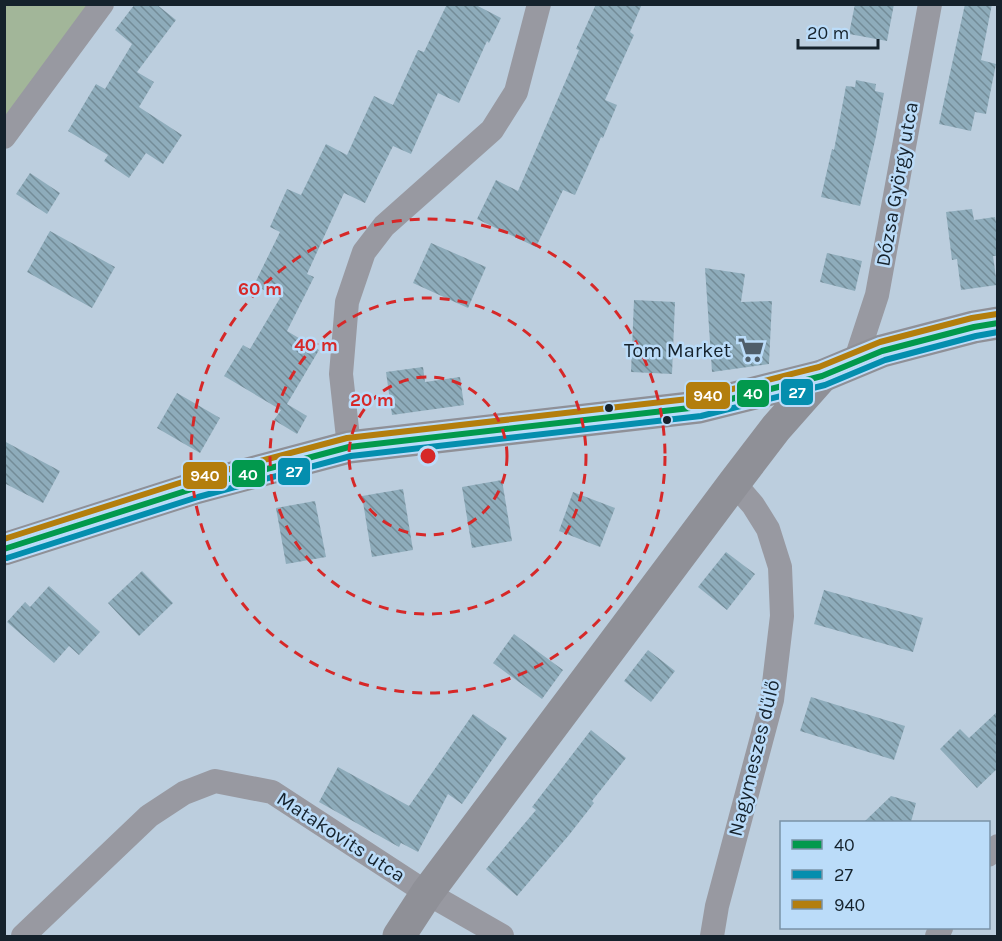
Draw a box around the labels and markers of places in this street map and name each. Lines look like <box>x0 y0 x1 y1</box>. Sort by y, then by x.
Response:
supermarket icon: Tom Market <box>736 335 766 365</box>
place label: Tom Market <box>624 339 731 362</box>
unlabelled marker <box>603 402 615 414</box>
unlabelled marker <box>661 414 673 426</box>
centre of rings <box>418 446 438 466</box>

